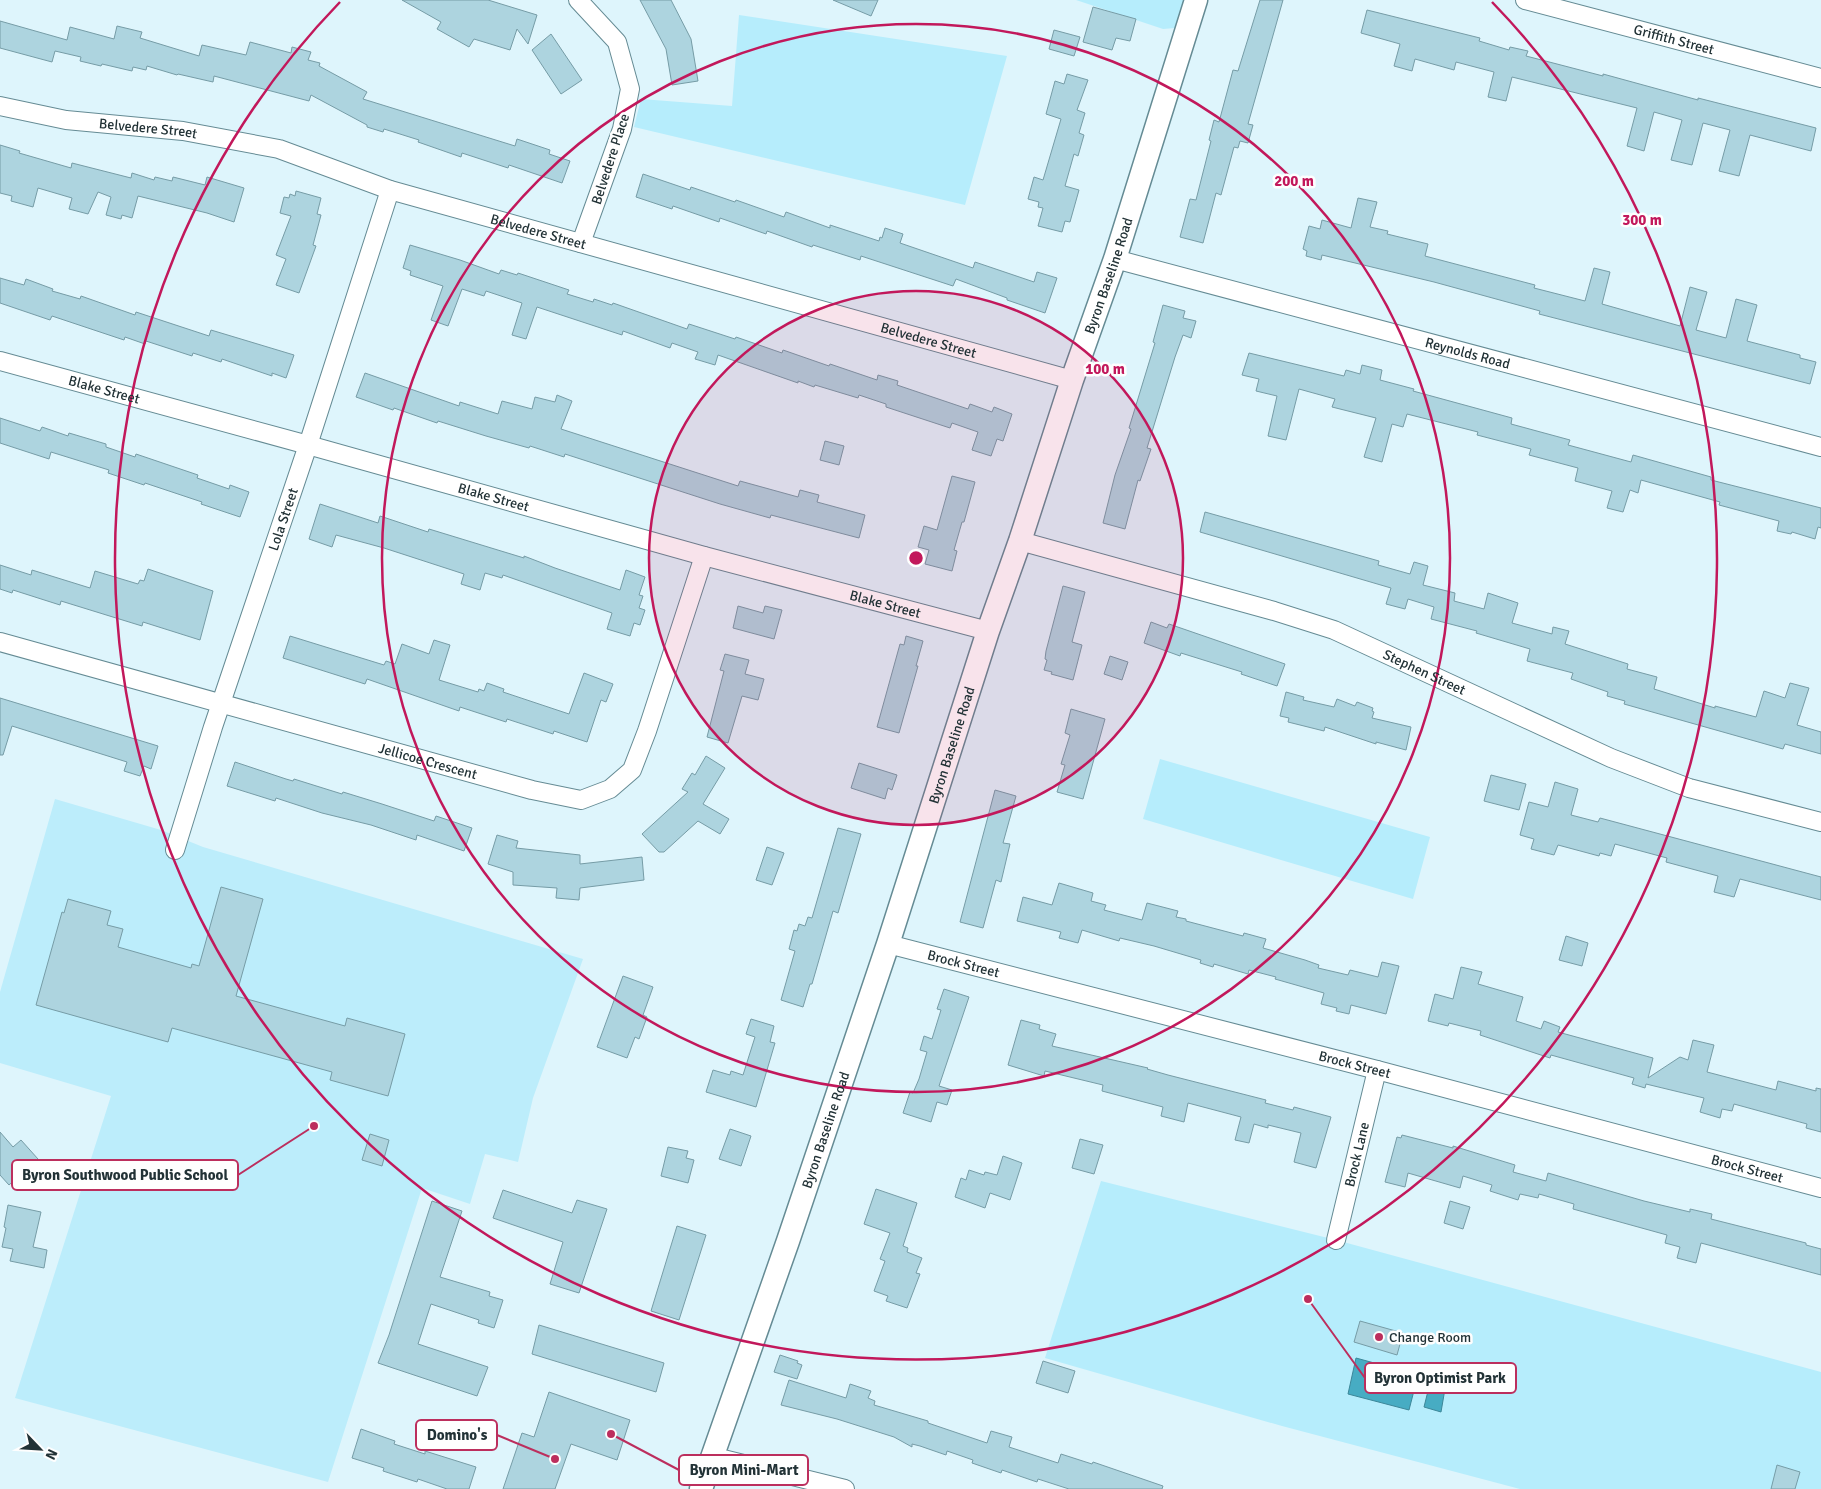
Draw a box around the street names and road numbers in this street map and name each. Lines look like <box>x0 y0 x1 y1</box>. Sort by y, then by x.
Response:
street label: Griffith Street <box>1632 21 1716 58</box>
street label: Belvedere Place <box>588 112 633 207</box>
street label: Belvedere Street <box>98 115 199 143</box>
street label: Belvedere Street <box>488 210 588 253</box>
street label: Byron Baseline Road <box>1081 215 1136 336</box>
street label: Belvedere Street <box>879 319 978 362</box>
street label: Reynolds Road <box>1423 334 1512 373</box>
street label: Blake Street <box>67 372 142 408</box>
street label: Blake Street <box>456 479 531 516</box>
street label: Lola Street <box>265 486 302 553</box>
street label: Blake Street <box>848 587 923 622</box>
street label: Stephen Street <box>1380 646 1468 699</box>
street label: Byron Baseline Road <box>925 685 979 806</box>
street label: Jellicoe Crescent <box>376 740 479 783</box>
street label: Brock Street <box>926 947 1001 981</box>
street label: Brock Street <box>1317 1047 1393 1082</box>
street label: Byron Baseline Road <box>798 1070 853 1191</box>
street label: Brock Lane <box>1341 1120 1373 1189</box>
street label: Brock Street <box>1709 1151 1785 1187</box>

